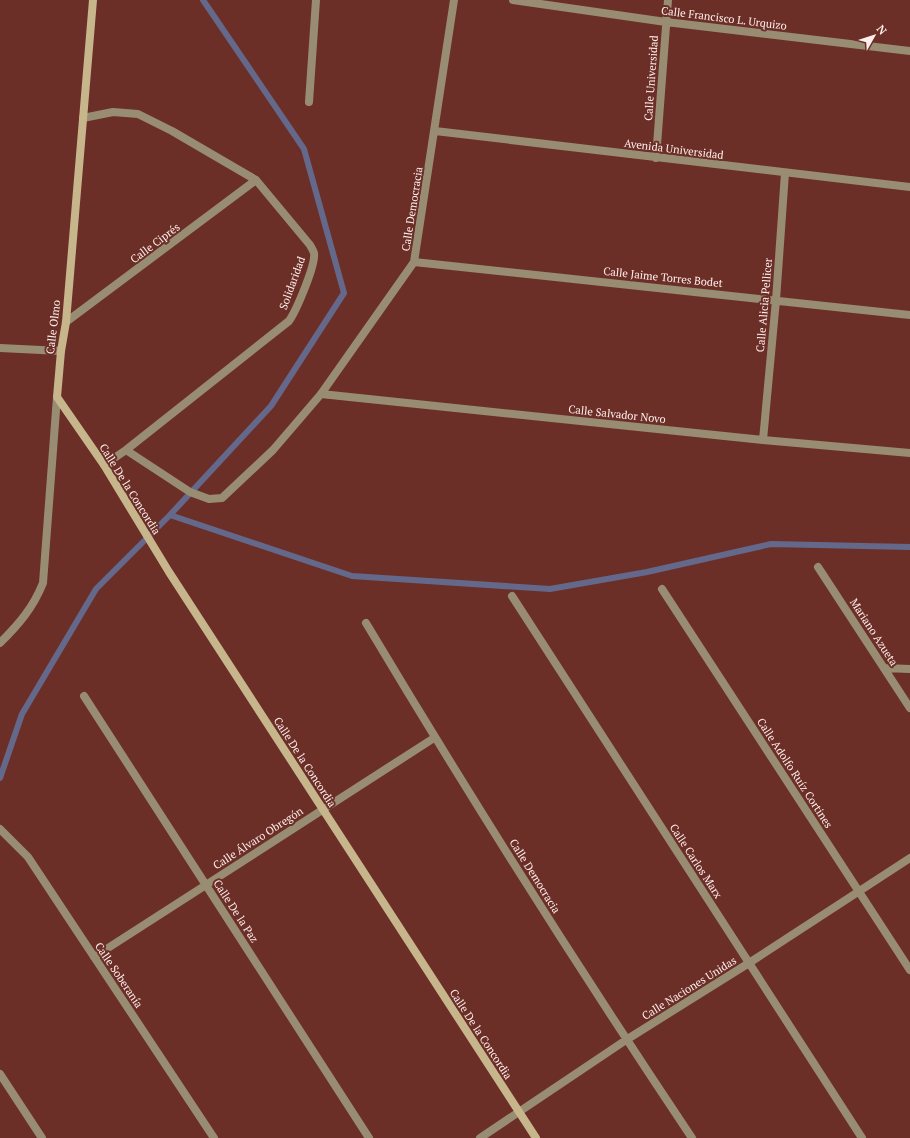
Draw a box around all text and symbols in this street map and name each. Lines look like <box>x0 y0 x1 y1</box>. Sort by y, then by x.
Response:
street label: Calle Francisco L. Urquizo <box>660 3 788 33</box>
north arrow <box>854 16 894 56</box>
text: N <box>874 22 890 38</box>
street label: Calle Universidad <box>641 35 661 121</box>
street label: Avenida Universidad <box>624 136 724 162</box>
street label: Calle Democracia <box>398 165 426 252</box>
street label: Calle Ciprés <box>127 220 183 266</box>
street label: Solidaridad <box>276 255 308 311</box>
street label: Calle Alicia Pellicer <box>753 257 775 353</box>
street label: Calle Jaime Torres Bodet <box>603 264 723 290</box>
street label: Calle Olmo <box>43 299 63 355</box>
street label: Calle Salvador Novo <box>568 402 666 426</box>
street label: Calle De la Concordia <box>96 441 164 537</box>
street label: Mariano Azueta <box>847 596 901 669</box>
street label: Calle De la Concordia <box>271 714 340 810</box>
street label: Calle Adolfo Ruíz Cortines <box>754 715 836 831</box>
street label: Calle Álvaro Obregón <box>210 803 306 872</box>
street label: Calle Carlos Marx <box>667 821 725 901</box>
street label: Calle Democracia <box>506 836 564 916</box>
street label: Calle De la Paz <box>210 877 262 945</box>
street label: Calle Soberanía <box>92 940 146 1011</box>
street label: Calle Naciones Unidas <box>639 953 739 1023</box>
street label: Calle De la Concordia <box>447 986 516 1082</box>

